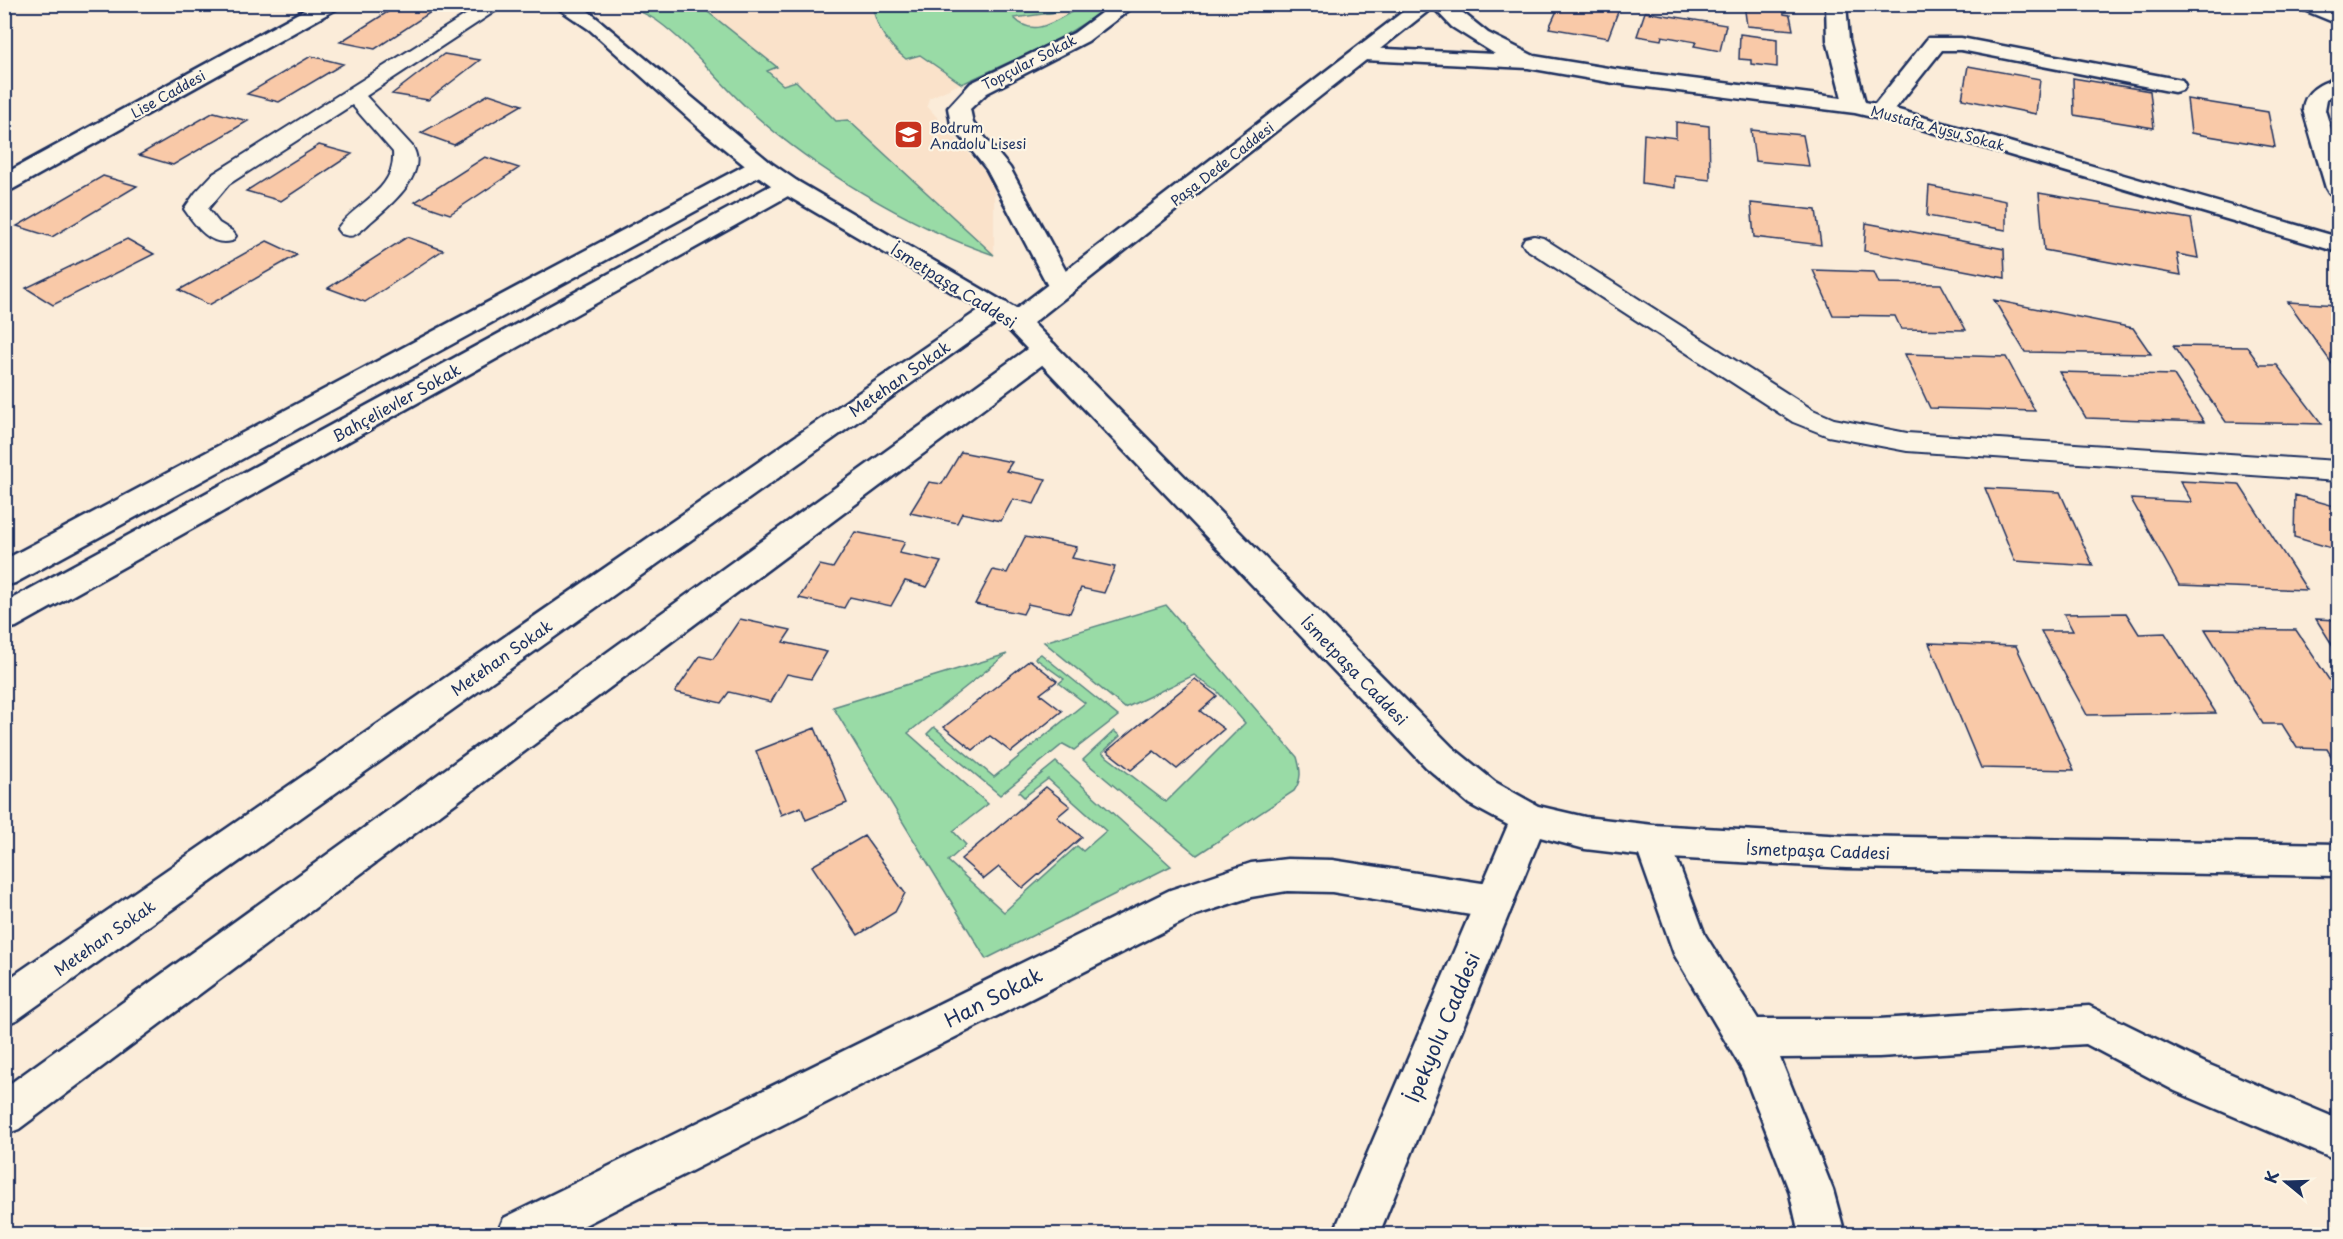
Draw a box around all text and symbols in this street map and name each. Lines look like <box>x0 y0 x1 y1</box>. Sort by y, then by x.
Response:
street label: Topçular Sokak <box>978 29 1080 95</box>
street label: Lise Caddesi <box>127 65 209 123</box>
street label: Mustafa Aysu Sokak <box>1868 100 2008 156</box>
place label: Bodrum Anadolu Lisesi <box>930 117 1026 154</box>
street label: Paşa Dede Caddesi <box>1166 117 1278 211</box>
school or university icon: Bodrum Anadolu Lisesi <box>893 119 925 151</box>
street label: İsmetpaşa Caddesi <box>886 237 1022 333</box>
street label: Metehan Sokak <box>843 334 955 422</box>
street label: Bahçelievler Sokak <box>327 357 465 447</box>
street label: İsmetpaşa Caddesi <box>1296 610 1414 730</box>
street label: Metehan Sokak <box>445 613 557 701</box>
street label: İsmetpaşa Caddesi <box>1746 835 1890 865</box>
street label: Metehan Sokak <box>48 893 160 981</box>
street label: İpekyolu Caddesi <box>1397 947 1487 1107</box>
street label: Han Sokak <box>939 959 1047 1035</box>
north arrow <box>2256 1152 2316 1212</box>
text: K <box>2258 1167 2284 1186</box>

